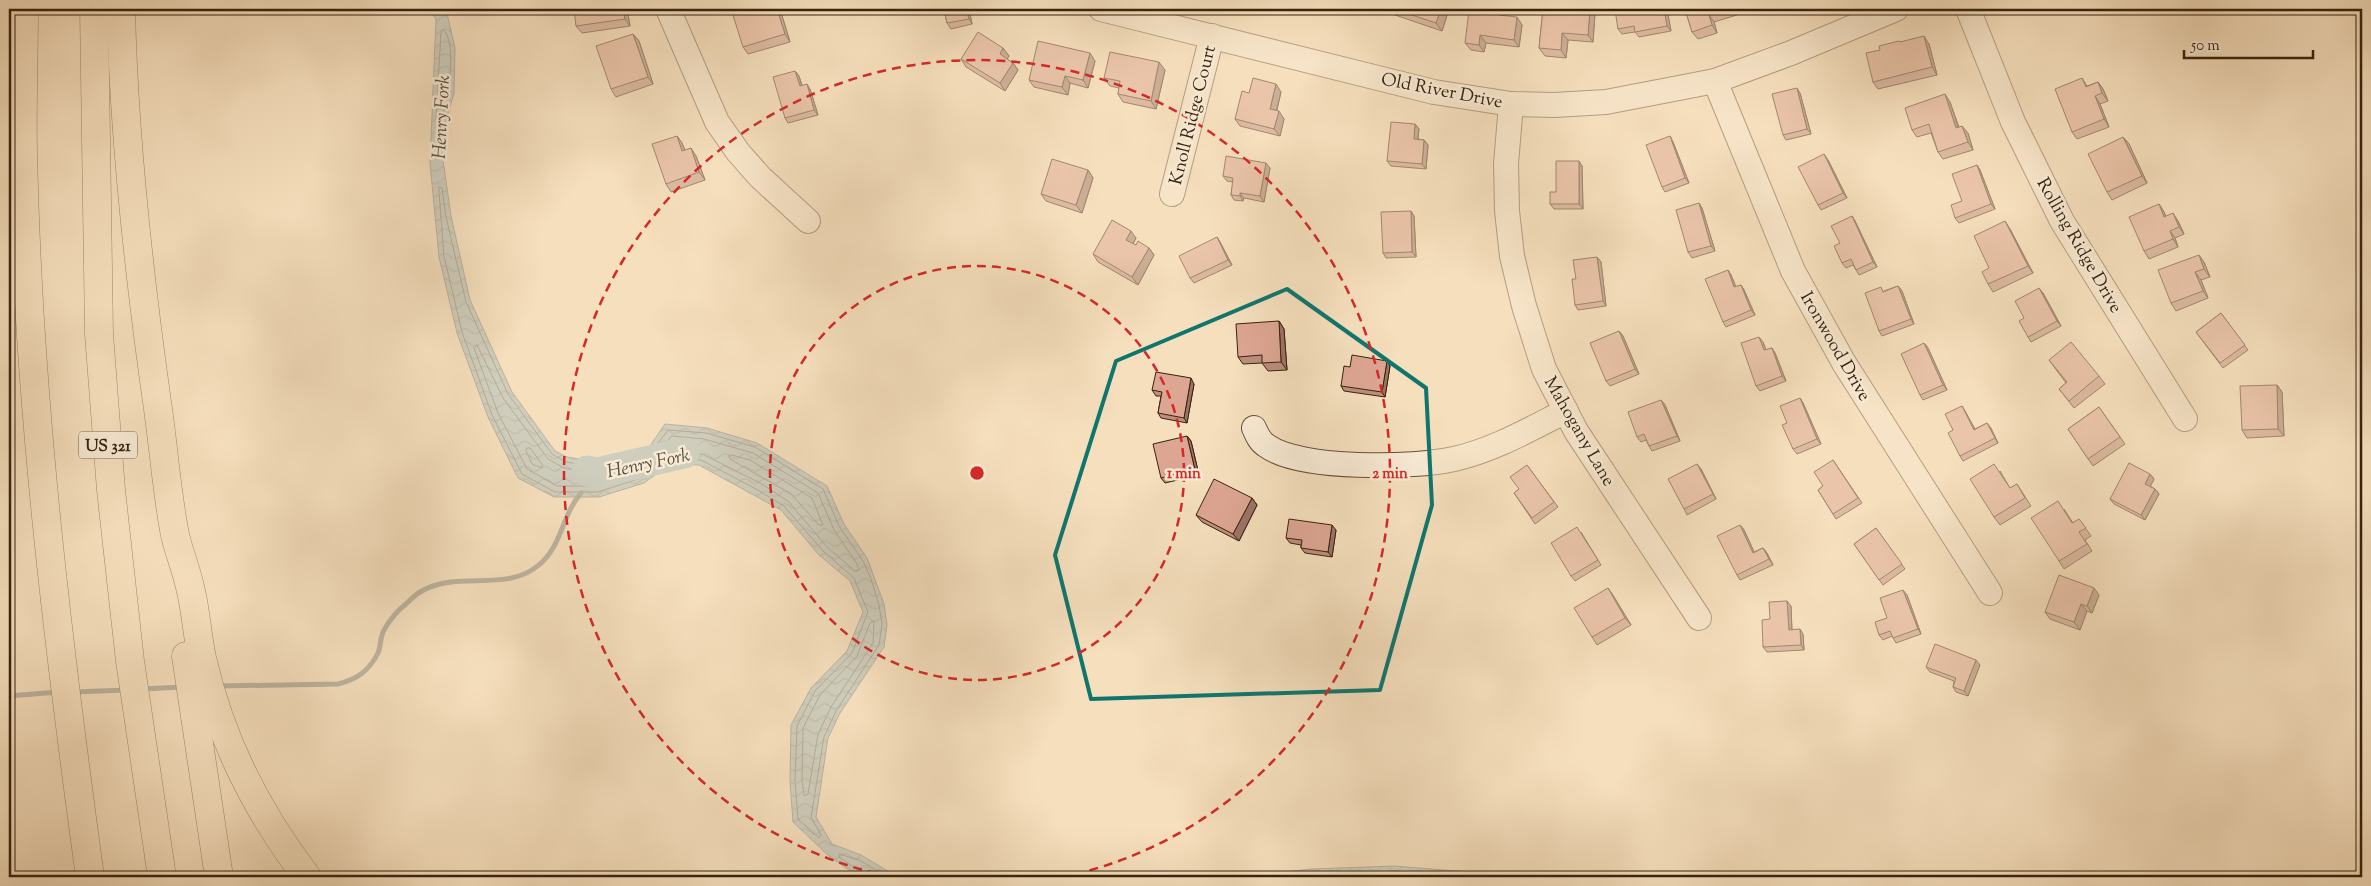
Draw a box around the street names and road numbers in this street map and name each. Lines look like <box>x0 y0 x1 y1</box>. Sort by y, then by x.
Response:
street label: Knoll Ridge Court <box>1164 43 1224 188</box>
street label: Old River Drive <box>1379 67 1505 116</box>
street label: Rolling Ridge Drive <box>2029 173 2128 319</box>
street label: Ironwood Drive <box>1792 287 1876 407</box>
street label: Mahogany Lane <box>1536 372 1620 492</box>
road number: US 321 <box>79 432 137 458</box>

